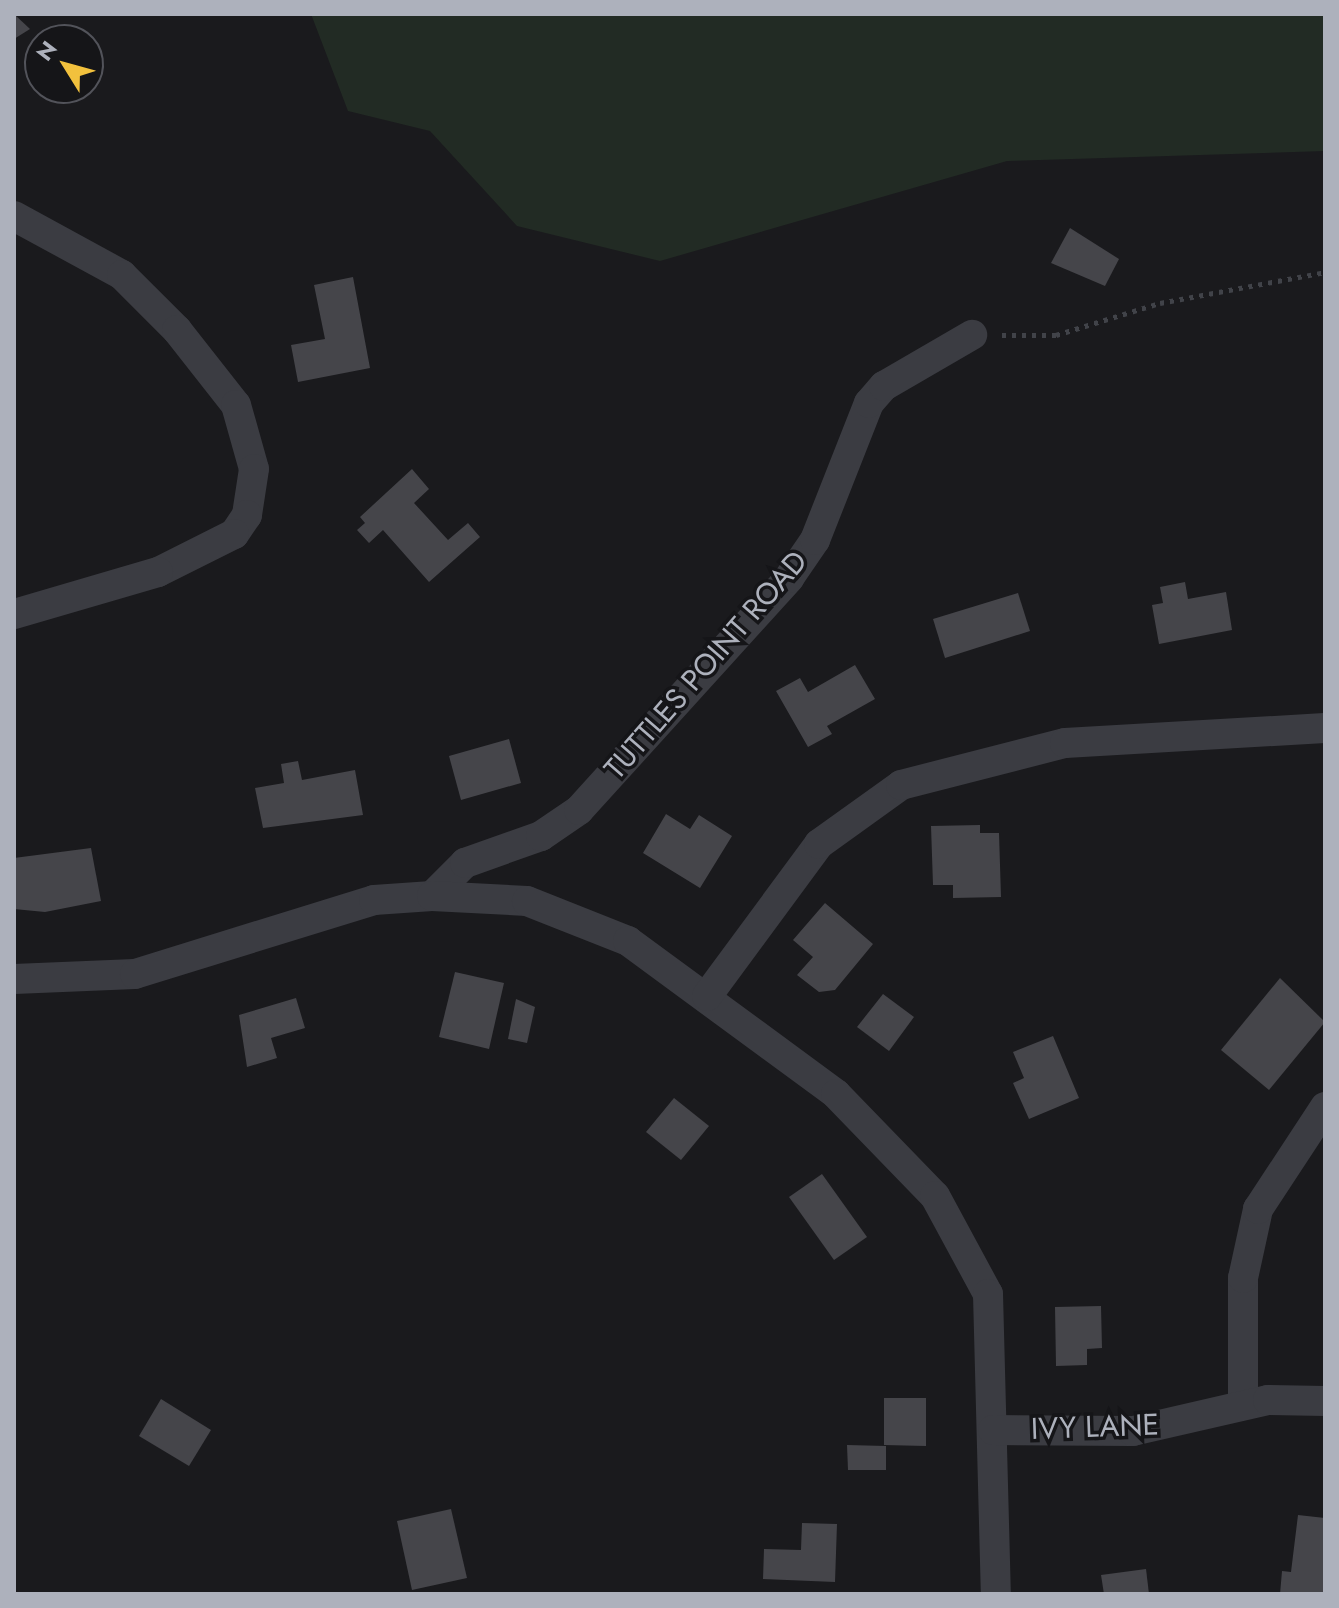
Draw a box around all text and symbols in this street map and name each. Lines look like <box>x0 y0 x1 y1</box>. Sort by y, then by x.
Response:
north arrow <box>24 24 104 104</box>
text: N <box>28 34 64 67</box>
street label: TUTTLES POINT ROAD <box>597 544 815 786</box>
street label: IVY LANE <box>1030 1407 1160 1447</box>

